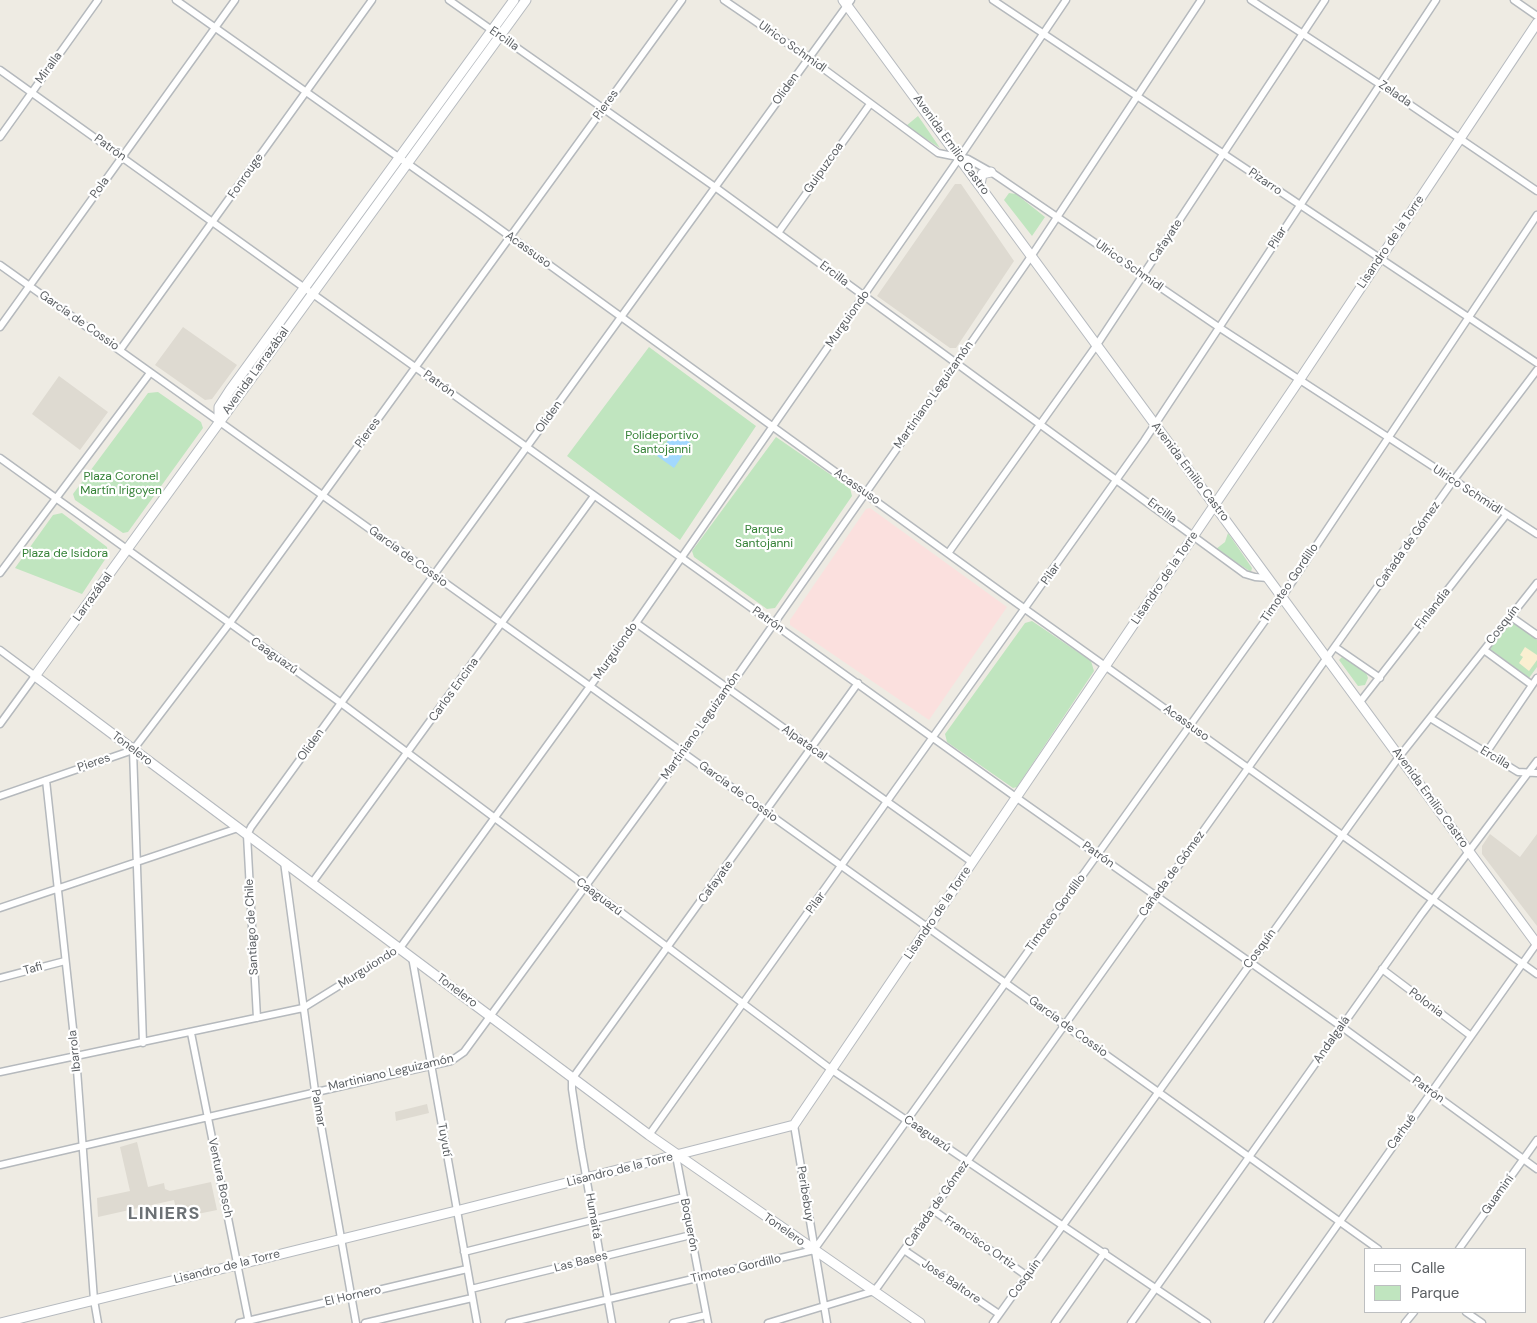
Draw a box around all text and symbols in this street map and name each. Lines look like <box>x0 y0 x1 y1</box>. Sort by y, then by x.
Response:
street label: Ulrico Schmidl <box>755 18 829 76</box>
street label: Ercilla <box>487 24 521 54</box>
street label: Miralla <box>33 49 65 87</box>
street label: Oliden <box>770 70 802 108</box>
street label: Zelada <box>1376 78 1414 110</box>
street label: Pieres <box>590 87 622 123</box>
street label: Avenida Emilio Castro <box>910 92 992 198</box>
street label: Patrón <box>91 132 129 164</box>
street label: Guipuzcoa <box>801 140 847 196</box>
street label: Fonrouge <box>225 151 267 201</box>
street label: Pizarro <box>1245 166 1285 198</box>
street label: Pola <box>87 174 113 202</box>
street label: Lisandro de la Torre <box>1355 193 1427 291</box>
street label: Cafayate <box>1146 217 1186 265</box>
street label: Pilar <box>1266 224 1290 252</box>
street label: Acassuso <box>502 229 554 271</box>
street label: Ulrico Schmidl <box>1092 237 1166 295</box>
street label: Ercilla <box>817 258 851 290</box>
street label: García de Cossio <box>36 288 122 354</box>
street label: Murguiondo <box>823 288 873 350</box>
street label: Avenida Larrazábal <box>220 325 292 417</box>
street label: Martiniano Leguizamón <box>891 338 977 452</box>
street label: Patrón <box>420 368 458 400</box>
street label: Oliden <box>533 398 565 436</box>
street label: Pieres <box>352 415 384 451</box>
street label: Avenida Emilio Castro <box>1148 420 1232 524</box>
park label: Polideportivo Santojanni <box>625 429 699 457</box>
street label: Ulrico Schmidl <box>1430 462 1504 518</box>
street label: Acassuso <box>831 466 883 508</box>
park label: Plaza Coronel Martín Irigoyen <box>80 470 162 498</box>
street label: Ercilla <box>1145 495 1179 527</box>
street label: Cañada de Gómez <box>1373 499 1443 591</box>
street label: García de Cossio <box>366 523 450 591</box>
park label: Parque Santojanni <box>735 523 793 551</box>
street label: Lisandro de la Torre <box>1129 529 1201 627</box>
street label: Timoteo Gordillo <box>1258 541 1322 625</box>
park label: Plaza de Isidora <box>22 547 108 561</box>
street label: Pilar <box>1038 560 1064 588</box>
street label: Larrazábal <box>70 570 116 624</box>
street label: Finlandia <box>1412 585 1454 633</box>
street label: Cosquín <box>1483 603 1523 647</box>
street label: Patrón <box>749 604 787 636</box>
street label: Murguiondo <box>591 620 641 682</box>
street label: Caaguazú <box>248 635 300 677</box>
street label: Carlos Encina <box>426 655 482 725</box>
street label: Martiniano Leguizamón <box>658 669 744 783</box>
street label: Acassuso <box>1160 702 1212 744</box>
street label: Alpatacal <box>779 722 829 764</box>
street label: Oliden <box>295 726 327 764</box>
street label: Tonelero <box>109 729 155 769</box>
street label: Ercilla <box>1477 743 1513 773</box>
street label: Avenida Emilio Castro <box>1389 745 1471 851</box>
street label: Pieres <box>76 751 112 775</box>
street label: García de Cossio <box>696 758 780 826</box>
street label: Cañada de Gómez <box>1136 828 1208 920</box>
street label: Patrón <box>1079 839 1117 871</box>
street label: Cafayate <box>696 858 736 906</box>
street label: Lisandro de la Torre <box>902 864 974 962</box>
street label: Timoteo Gordillo <box>1023 871 1089 955</box>
street label: Caaguazú <box>573 875 625 919</box>
street label: Santiago de Chile <box>242 878 262 976</box>
street label: Pilar <box>803 889 829 917</box>
street label: Cosquín <box>1241 926 1279 972</box>
street label: Murguiondo <box>336 944 400 992</box>
street label: Tafi <box>22 960 44 978</box>
street label: Tonelero <box>434 971 480 1011</box>
street label: Polonia <box>1406 985 1446 1021</box>
street label: García de Cossio <box>1026 993 1110 1061</box>
street label: Andalgalá <box>1311 1014 1353 1066</box>
street label: Ibarrola <box>66 1029 84 1073</box>
street label: Martiniano Leguizamón <box>327 1052 455 1094</box>
street label: Patrón <box>1409 1074 1447 1106</box>
street label: Palmar <box>308 1088 328 1128</box>
street label: Carhué <box>1384 1112 1420 1152</box>
street label: Caaguazú <box>901 1113 953 1155</box>
street label: Tuyutí <box>434 1122 454 1158</box>
street label: Ventura Bosch <box>205 1137 235 1219</box>
street label: Lisandro de la Torre <box>565 1150 675 1190</box>
street label: Cañada de Gómez <box>902 1158 972 1250</box>
street label: Peribebuy <box>793 1165 817 1223</box>
street label: Guaminí <box>1479 1172 1517 1218</box>
street label: Humaitá <box>582 1192 604 1240</box>
street label: Boquerón <box>677 1197 701 1253</box>
district label: LINIERS <box>127 1203 201 1225</box>
street label: Tonelero <box>761 1211 807 1249</box>
street label: Francisco Ortiz <box>941 1213 1019 1273</box>
street label: Lisandro de la Torre <box>172 1247 282 1287</box>
street label: Las Bases <box>553 1248 609 1276</box>
legend <box>1364 1248 1527 1313</box>
street label: Timoteo Gordillo <box>689 1252 783 1286</box>
street label: Cosquín <box>1006 1256 1044 1302</box>
street label: José Baltore <box>919 1257 983 1307</box>
text: Calle <box>1411 1258 1445 1278</box>
street label: El Hornero <box>323 1283 383 1309</box>
text: Parque <box>1411 1283 1459 1303</box>

